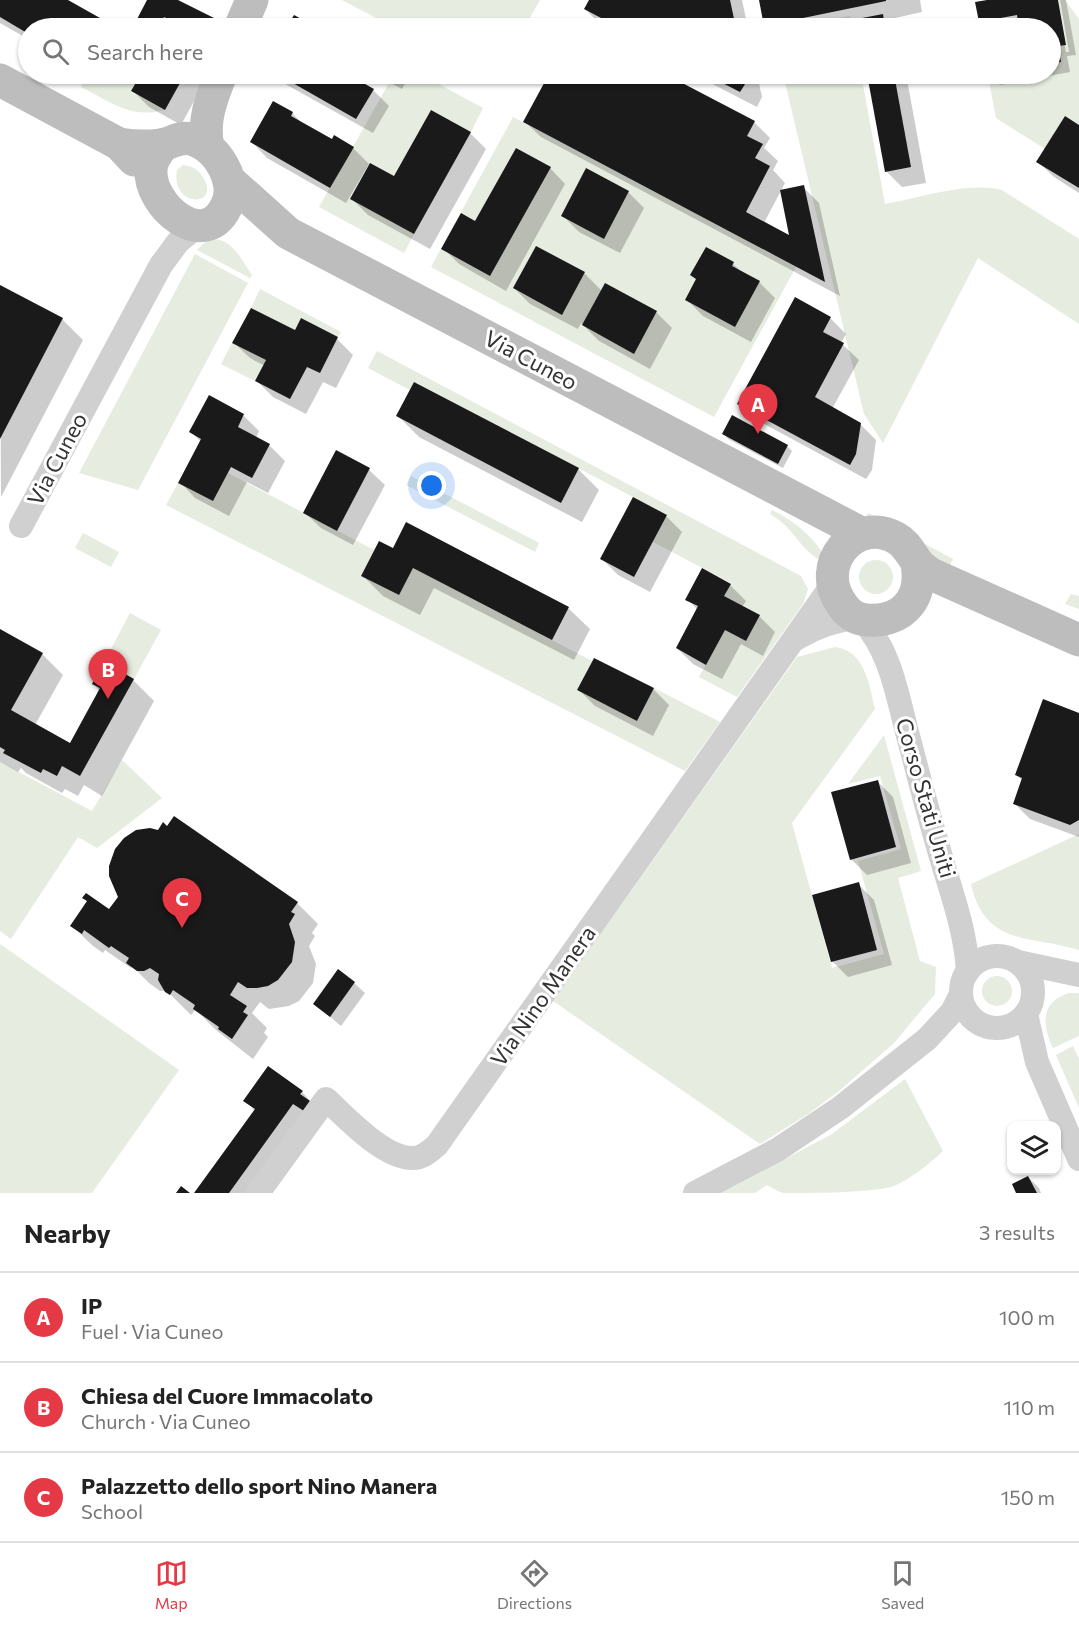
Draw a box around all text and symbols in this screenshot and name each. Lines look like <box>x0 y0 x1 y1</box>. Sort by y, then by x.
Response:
search box <box>18 18 1061 84</box>
icon: search <box>39 35 72 68</box>
text: Search here <box>87 38 203 65</box>
street label: Via Cuneo <box>480 324 582 395</box>
pin: A <box>738 384 777 434</box>
street label: Via Cuneo <box>21 408 92 510</box>
your location <box>417 471 446 500</box>
pin: B <box>88 650 128 699</box>
street label: Corso Stati Uniti <box>891 715 962 881</box>
pin: C <box>162 878 201 928</box>
street label: Via Nino Manera <box>484 920 601 1071</box>
map controls <box>1007 1121 1061 1175</box>
button: layers <box>1007 1121 1061 1175</box>
text: Nearby <box>24 1217 111 1248</box>
text: 3 results <box>979 1220 1055 1244</box>
text: IP <box>81 1292 102 1319</box>
text: A <box>36 1305 51 1329</box>
text: 100 m <box>999 1305 1055 1329</box>
text: Fuel · Via Cuneo <box>81 1319 223 1343</box>
text: Chiesa del Cuore Immacolato <box>81 1382 373 1409</box>
text: B <box>37 1395 50 1419</box>
text: 110 m <box>1004 1395 1055 1419</box>
text: Church · Via Cuneo <box>81 1409 251 1433</box>
text: Palazzetto dello sport Nino Manera <box>81 1472 437 1499</box>
text: C <box>37 1485 50 1509</box>
text: 150 m <box>1001 1485 1055 1509</box>
text: School <box>81 1499 143 1523</box>
tab: Map <box>155 1557 188 1612</box>
tab: Directions <box>497 1557 572 1612</box>
tab: Saved <box>881 1557 924 1612</box>

